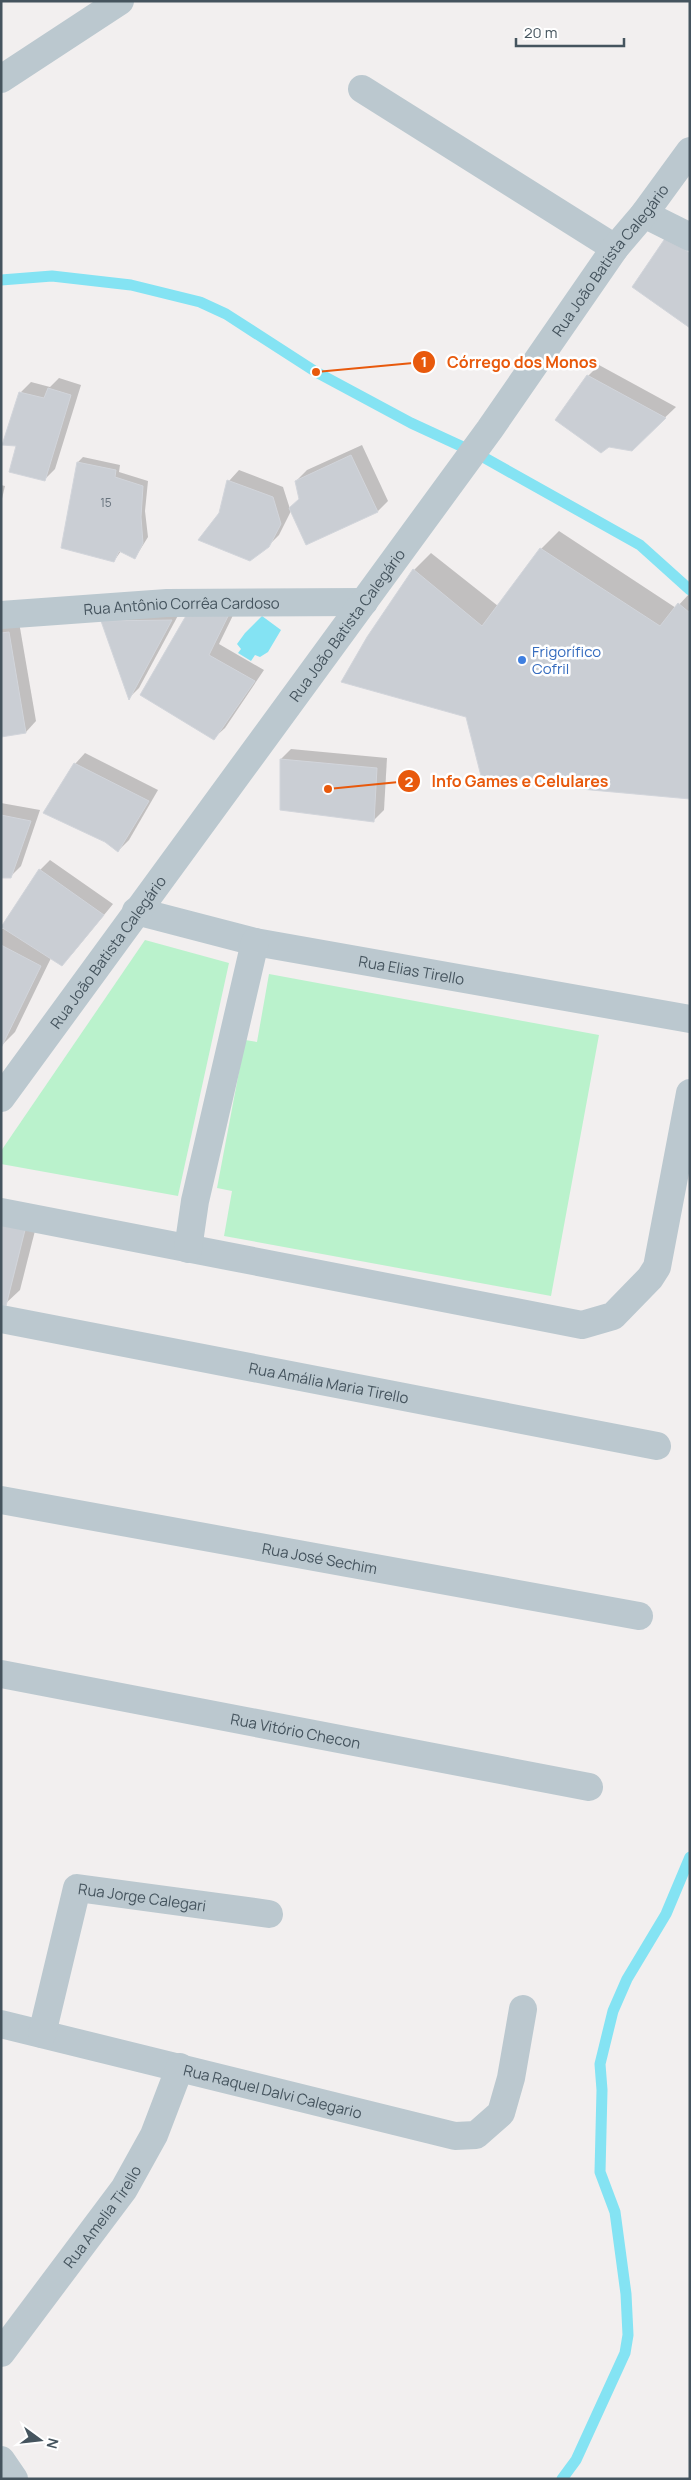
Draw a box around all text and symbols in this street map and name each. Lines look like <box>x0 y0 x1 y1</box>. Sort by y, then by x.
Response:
scale bar <box>516 15 624 47</box>
text: 20 m <box>524 22 557 43</box>
street label: Rua João Batista Calegário <box>547 179 673 340</box>
callout: Córrego dos Monos <box>412 346 607 377</box>
text: 1 <box>421 351 427 372</box>
text: Córrego dos Monos <box>447 351 597 373</box>
house number: 15 <box>100 494 112 511</box>
street label: Rua João Batista Calegário <box>284 544 410 706</box>
street label: Rua Antônio Corrêa Cardoso <box>83 592 280 619</box>
place label: Frigorífico Cofril <box>532 641 601 679</box>
marker: Frigorífico Cofril <box>516 654 528 666</box>
callout: Info Games e Celulares <box>396 766 618 797</box>
text: Info Games e Celulares <box>432 770 609 792</box>
text: 2 <box>405 771 414 792</box>
street label: Rua João Batista Calegário <box>45 871 171 1033</box>
street label: Rua Elias Tirello <box>357 950 466 989</box>
street label: Rua Amália Maria Tirello <box>247 1357 411 1408</box>
street label: Rua José Sechim <box>261 1537 379 1579</box>
street label: Rua Vitório Checon <box>229 1708 362 1753</box>
street label: Rua Jorge Calegari <box>77 1878 208 1916</box>
street label: Rua Raquel Dalvi Calegario <box>181 2059 364 2123</box>
street label: Rua Amelia Tirello <box>58 2161 146 2272</box>
north arrow <box>15 2415 65 2465</box>
text: N <box>43 2436 64 2451</box>

